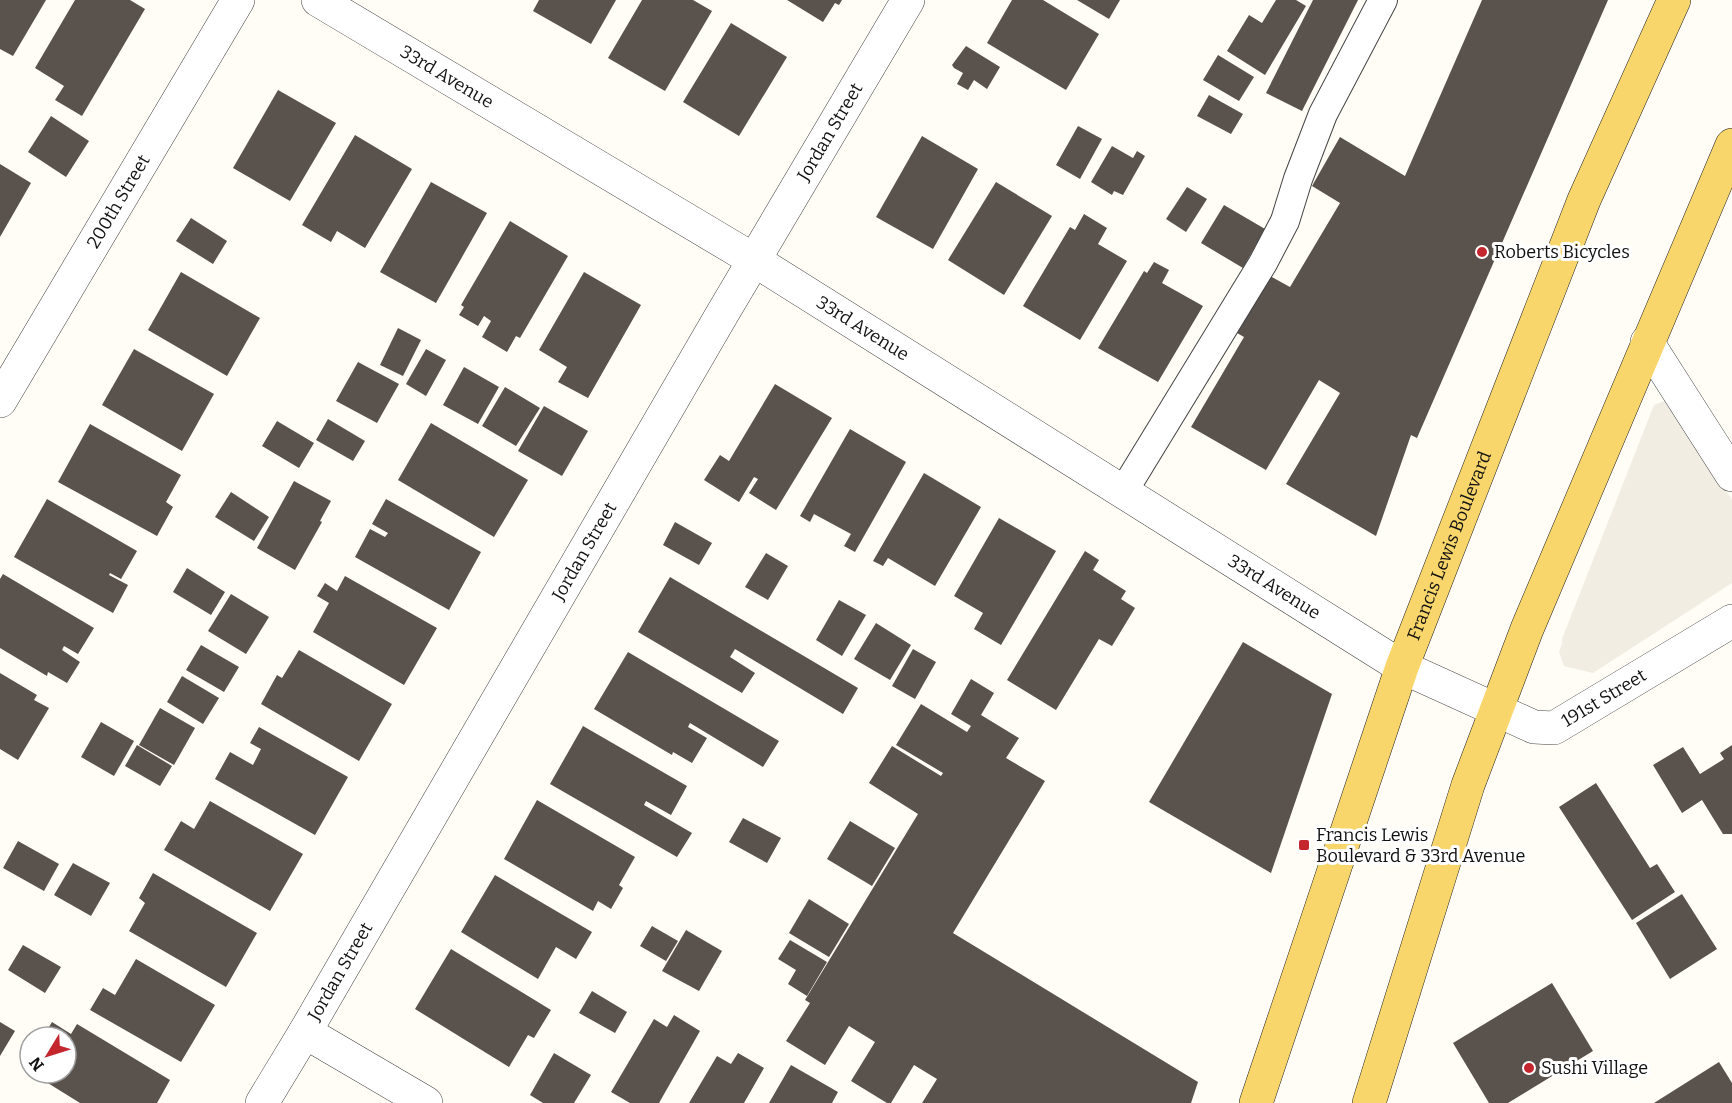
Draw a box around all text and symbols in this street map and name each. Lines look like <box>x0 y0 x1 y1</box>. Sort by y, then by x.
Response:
street label: 33rd Avenue <box>396 40 498 113</box>
street label: Jordan Street <box>792 79 868 186</box>
street label: 200th Street <box>82 150 155 252</box>
place label: Roberts Bicycles <box>1494 241 1630 263</box>
marker: Roberts Bicycles <box>1475 245 1489 259</box>
street label: 33rd Avenue <box>812 291 913 366</box>
street label: Francis Lewis Boulevard <box>1403 448 1496 643</box>
street label: Jordan Street <box>547 498 622 605</box>
street label: 33rd Avenue <box>1224 550 1325 624</box>
street label: 191st Street <box>1558 664 1651 732</box>
place label: Francis Lewis Boulevard & 33rd Avenue <box>1316 824 1525 867</box>
marker: Francis Lewis Boulevard & 33rd Avenue <box>1297 838 1311 852</box>
street label: Jordan Street <box>303 918 377 1025</box>
north arrow <box>18 1025 78 1085</box>
text: N <box>25 1053 48 1075</box>
place label: Sushi Village <box>1541 1057 1648 1079</box>
marker: Sushi Village <box>1522 1061 1536 1075</box>

